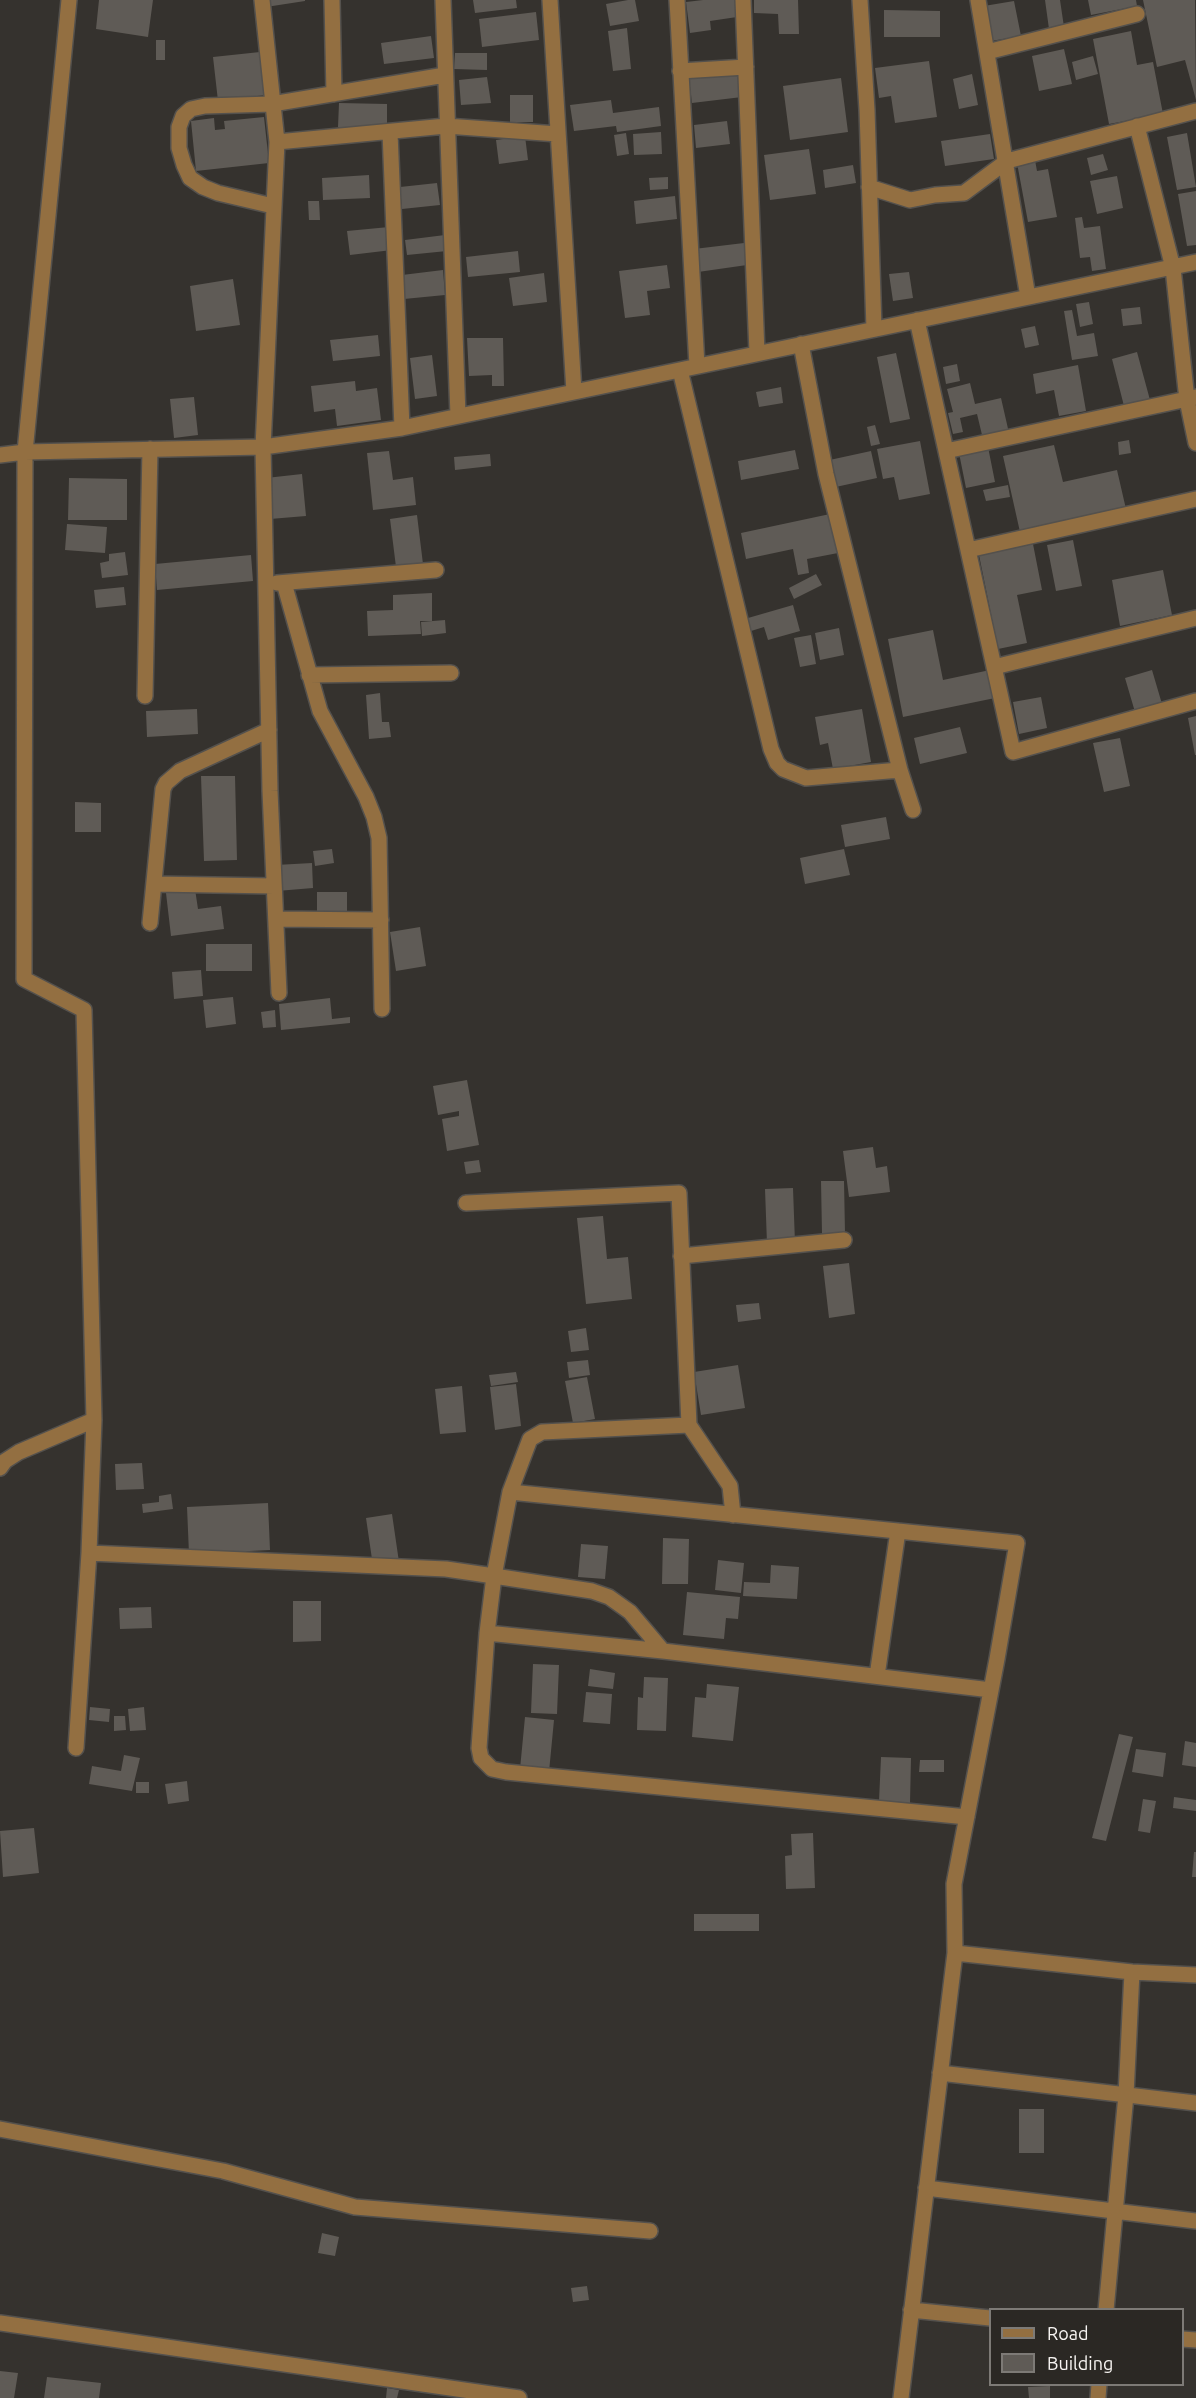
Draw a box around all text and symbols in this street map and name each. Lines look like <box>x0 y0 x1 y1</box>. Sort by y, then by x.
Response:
legend <box>989 2308 1184 2386</box>
text: Road <box>1047 2323 1089 2343</box>
text: Building <box>1047 2353 1113 2373</box>

